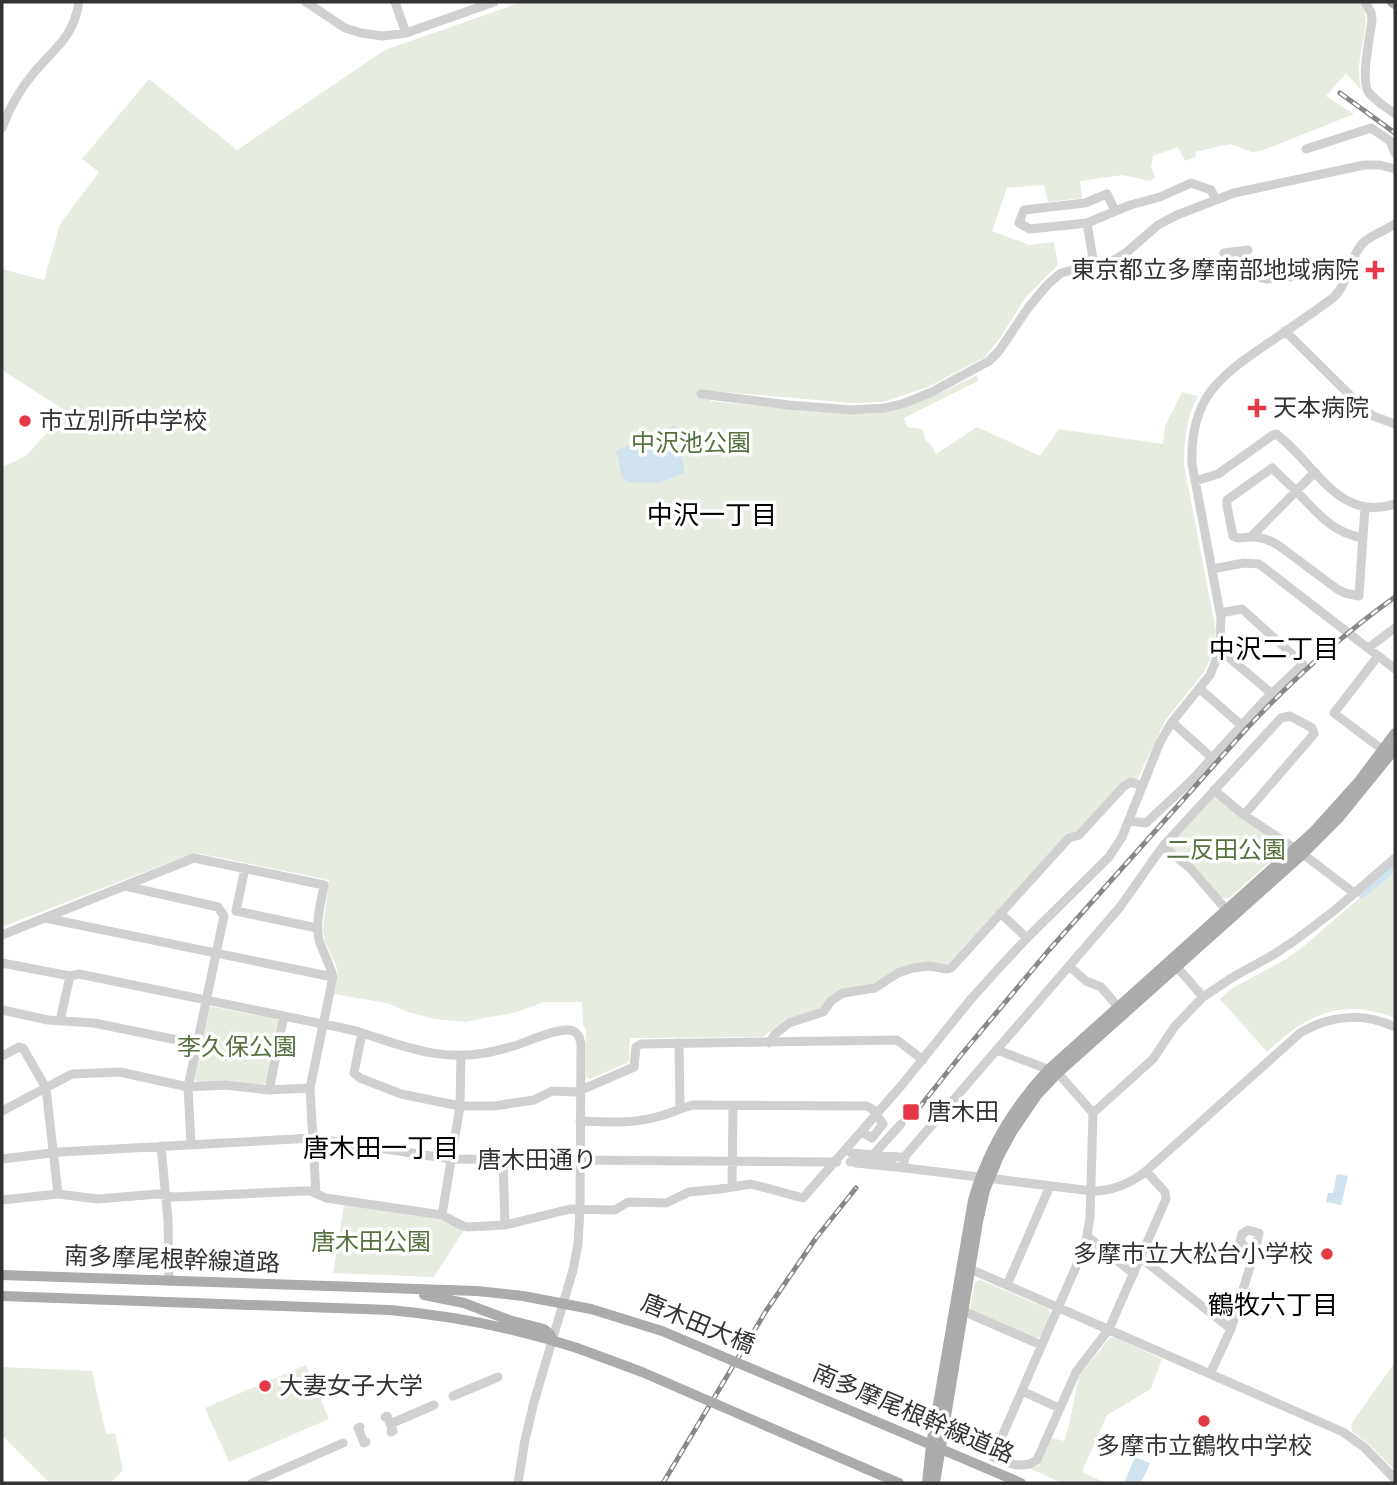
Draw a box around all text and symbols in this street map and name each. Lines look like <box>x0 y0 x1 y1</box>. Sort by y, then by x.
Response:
place label: 東京都立多摩南部地域病院 <box>1071 256 1359 285</box>
marker: 東京都立多摩南部地域病院 <box>1365 260 1385 280</box>
place label: 天本病院 <box>1273 394 1369 423</box>
marker: 天本病院 <box>1247 398 1267 418</box>
place label: 市立別所中学校 <box>39 407 207 436</box>
marker: 市立別所中学校 <box>17 413 33 429</box>
park label: 中沢池公園 <box>631 429 751 458</box>
district label: 中沢一丁目 <box>647 500 777 531</box>
district label: 中沢二丁目 <box>1209 634 1339 665</box>
park label: 二反田公園 <box>1166 836 1286 865</box>
park label: 李久保公園 <box>177 1033 297 1062</box>
place label: 唐木田 <box>927 1098 999 1127</box>
marker: 唐木田 <box>901 1102 921 1122</box>
district label: 唐木田一丁目 <box>303 1133 459 1164</box>
street label: 唐木田通り <box>477 1146 597 1175</box>
park label: 唐木田公園 <box>311 1228 431 1257</box>
place label: 多摩市立大松台小学校 <box>1073 1240 1313 1269</box>
street label: 南多摩尾根幹線道路 <box>64 1242 280 1278</box>
marker: 多摩市立大松台小学校 <box>1319 1246 1335 1262</box>
street label: 唐木田大橋 <box>637 1288 759 1360</box>
district label: 鶴牧六丁目 <box>1208 1290 1338 1321</box>
street label: 南多摩尾根幹線道路 <box>808 1358 1018 1470</box>
place label: 大妻女子大学 <box>279 1372 423 1401</box>
marker: 大妻女子大学 <box>257 1378 273 1394</box>
marker: 多摩市立鶴牧中学校 <box>1196 1413 1212 1429</box>
place label: 多摩市立鶴牧中学校 <box>1096 1432 1312 1461</box>

